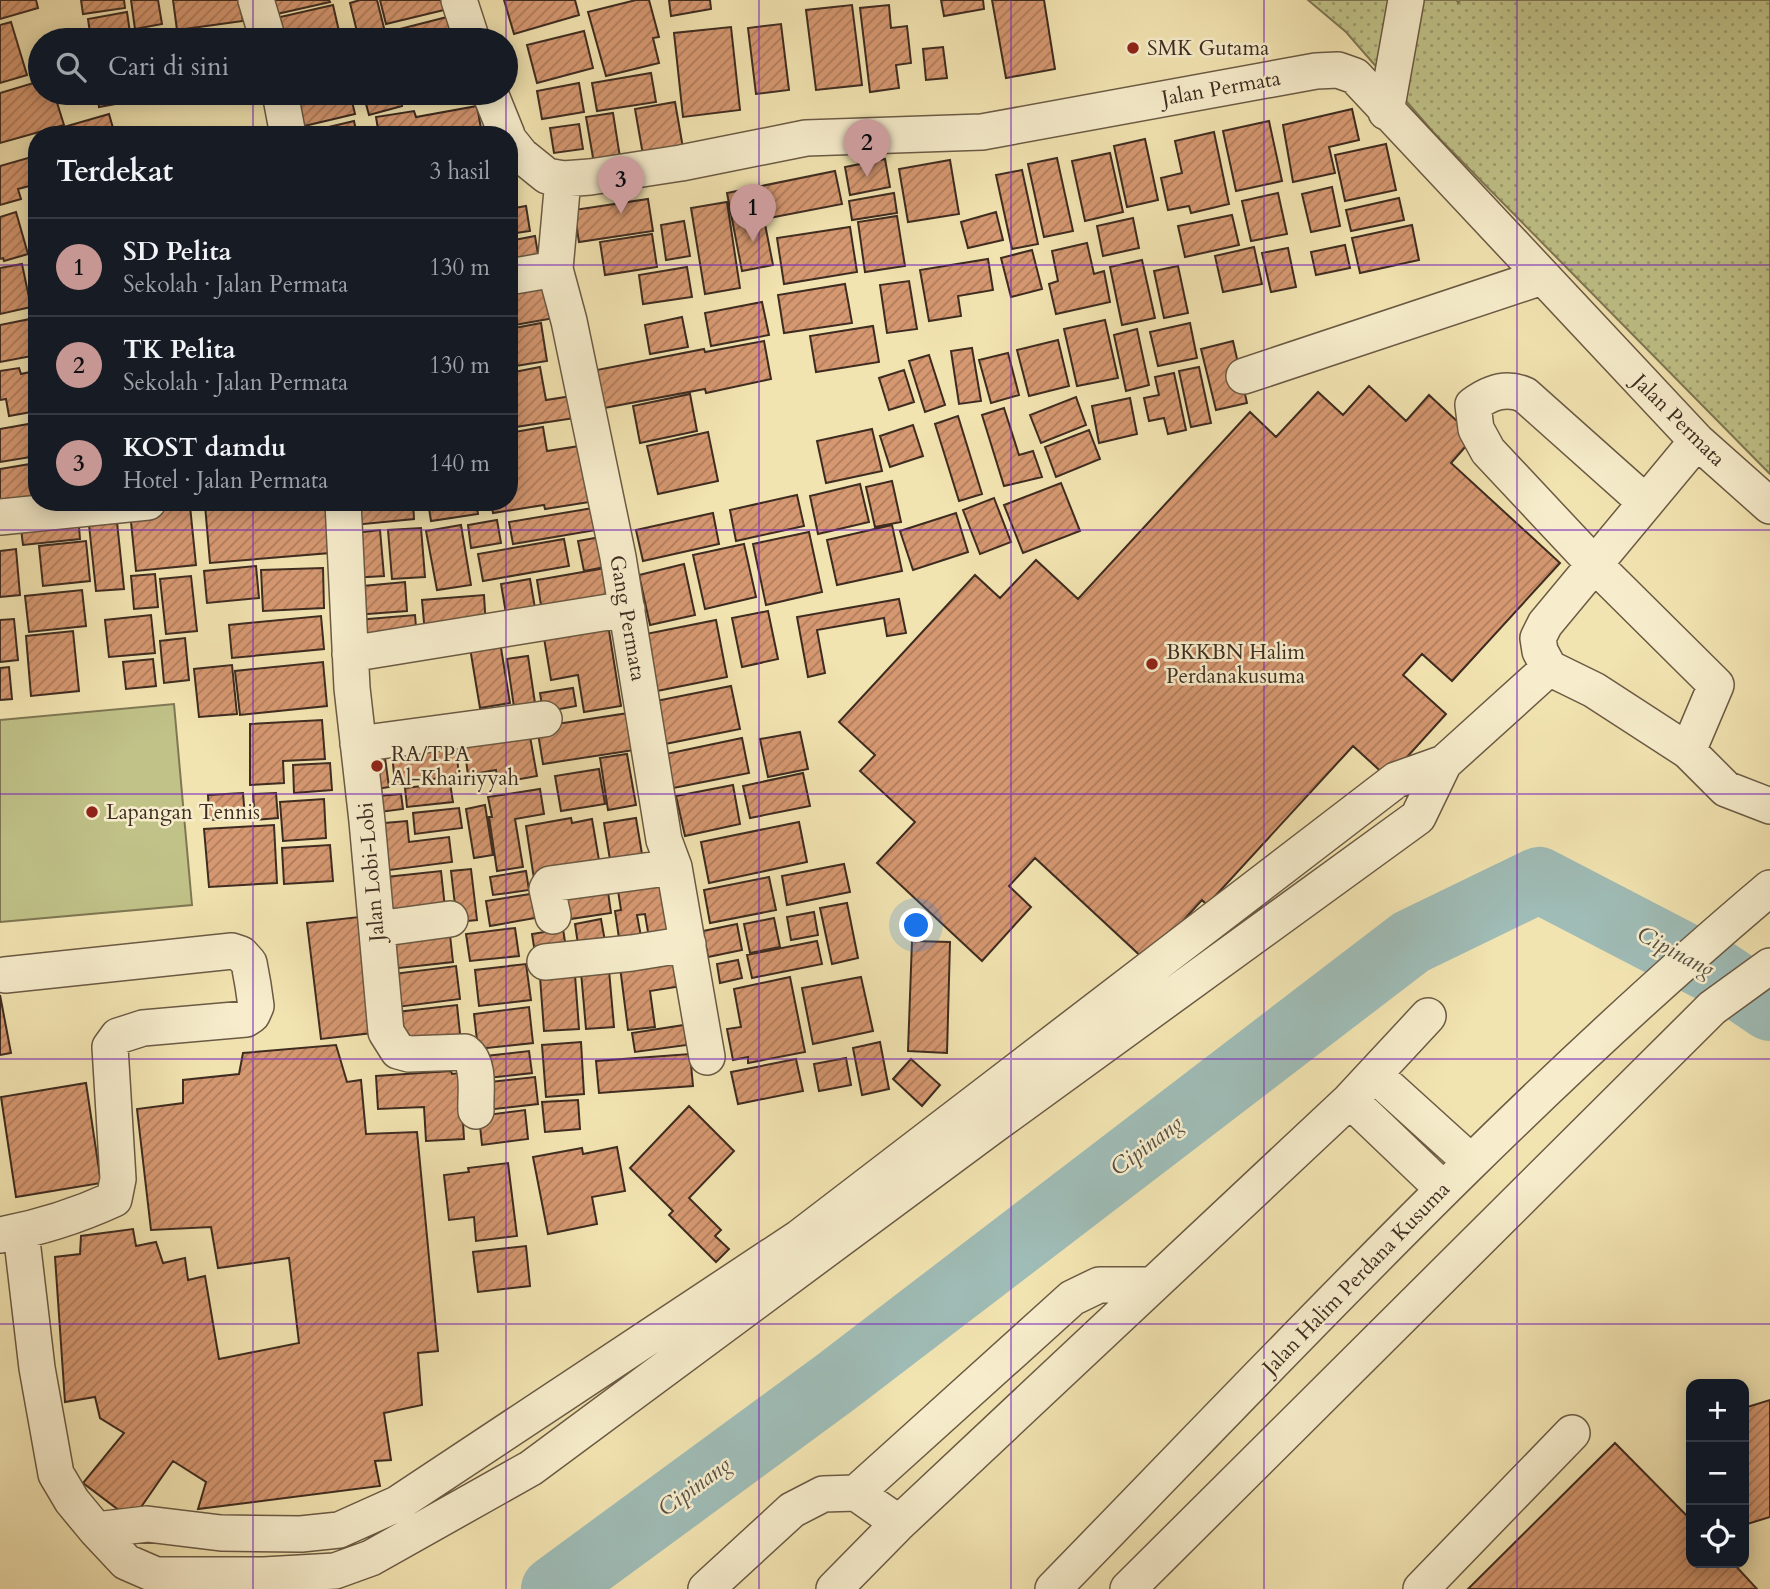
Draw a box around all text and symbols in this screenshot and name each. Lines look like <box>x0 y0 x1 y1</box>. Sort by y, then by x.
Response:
search box <box>28 28 518 105</box>
place label: SMK Gutama <box>1147 34 1269 63</box>
marker: SMK Gutama <box>1125 40 1141 56</box>
icon: search <box>52 48 90 86</box>
text: Cari di sini <box>108 49 229 84</box>
street label: Jalan Permata <box>1156 64 1283 114</box>
pin: 2 <box>844 119 890 177</box>
text: Terdekat <box>56 151 173 192</box>
text: 3 hasil <box>429 156 490 187</box>
pin: 3 <box>598 156 644 214</box>
pin: 1 <box>730 184 776 242</box>
text: SD Pelita <box>123 234 232 269</box>
text: 1 <box>73 252 85 283</box>
text: 130 m <box>429 252 490 283</box>
text: Sekolah · Jalan Permata <box>123 269 348 300</box>
text: TK Pelita <box>123 332 236 367</box>
text: 2 <box>73 350 85 381</box>
text: 130 m <box>429 350 490 381</box>
street label: Jalan Permata <box>1624 365 1731 473</box>
text: Sekolah · Jalan Permata <box>123 367 348 398</box>
text: KOST damdu <box>123 430 286 465</box>
text: 3 <box>73 448 85 479</box>
text: 140 m <box>429 448 490 479</box>
text: Hotel · Jalan Permata <box>123 465 328 496</box>
street label: Gang Permata <box>602 553 653 683</box>
place label: BKKBN Halim Perdanakusuma <box>1166 638 1305 691</box>
marker: BKKBN Halim Perdanakusuma <box>1144 656 1160 672</box>
place label: RA/TPA Al-Khairiyyah <box>391 740 520 793</box>
marker: RA/TPA Al-Khairiyyah <box>369 758 385 774</box>
place label: Lapangan Tennis <box>106 798 260 827</box>
street label: Jalan Lobi-Lobi <box>351 801 392 946</box>
marker: Lapangan Tennis <box>84 804 100 820</box>
your location <box>899 908 933 942</box>
water label: Cipinang <box>1632 918 1721 985</box>
water label: Cipinang <box>1104 1107 1190 1183</box>
street label: Jalan Halim Perdana Kusuma <box>1254 1175 1457 1384</box>
map controls <box>1686 1379 1749 1568</box>
button: + <box>1686 1379 1749 1442</box>
button: − <box>1686 1442 1749 1505</box>
water label: Cipinang <box>651 1449 738 1523</box>
button: locate <box>1686 1505 1749 1568</box>

